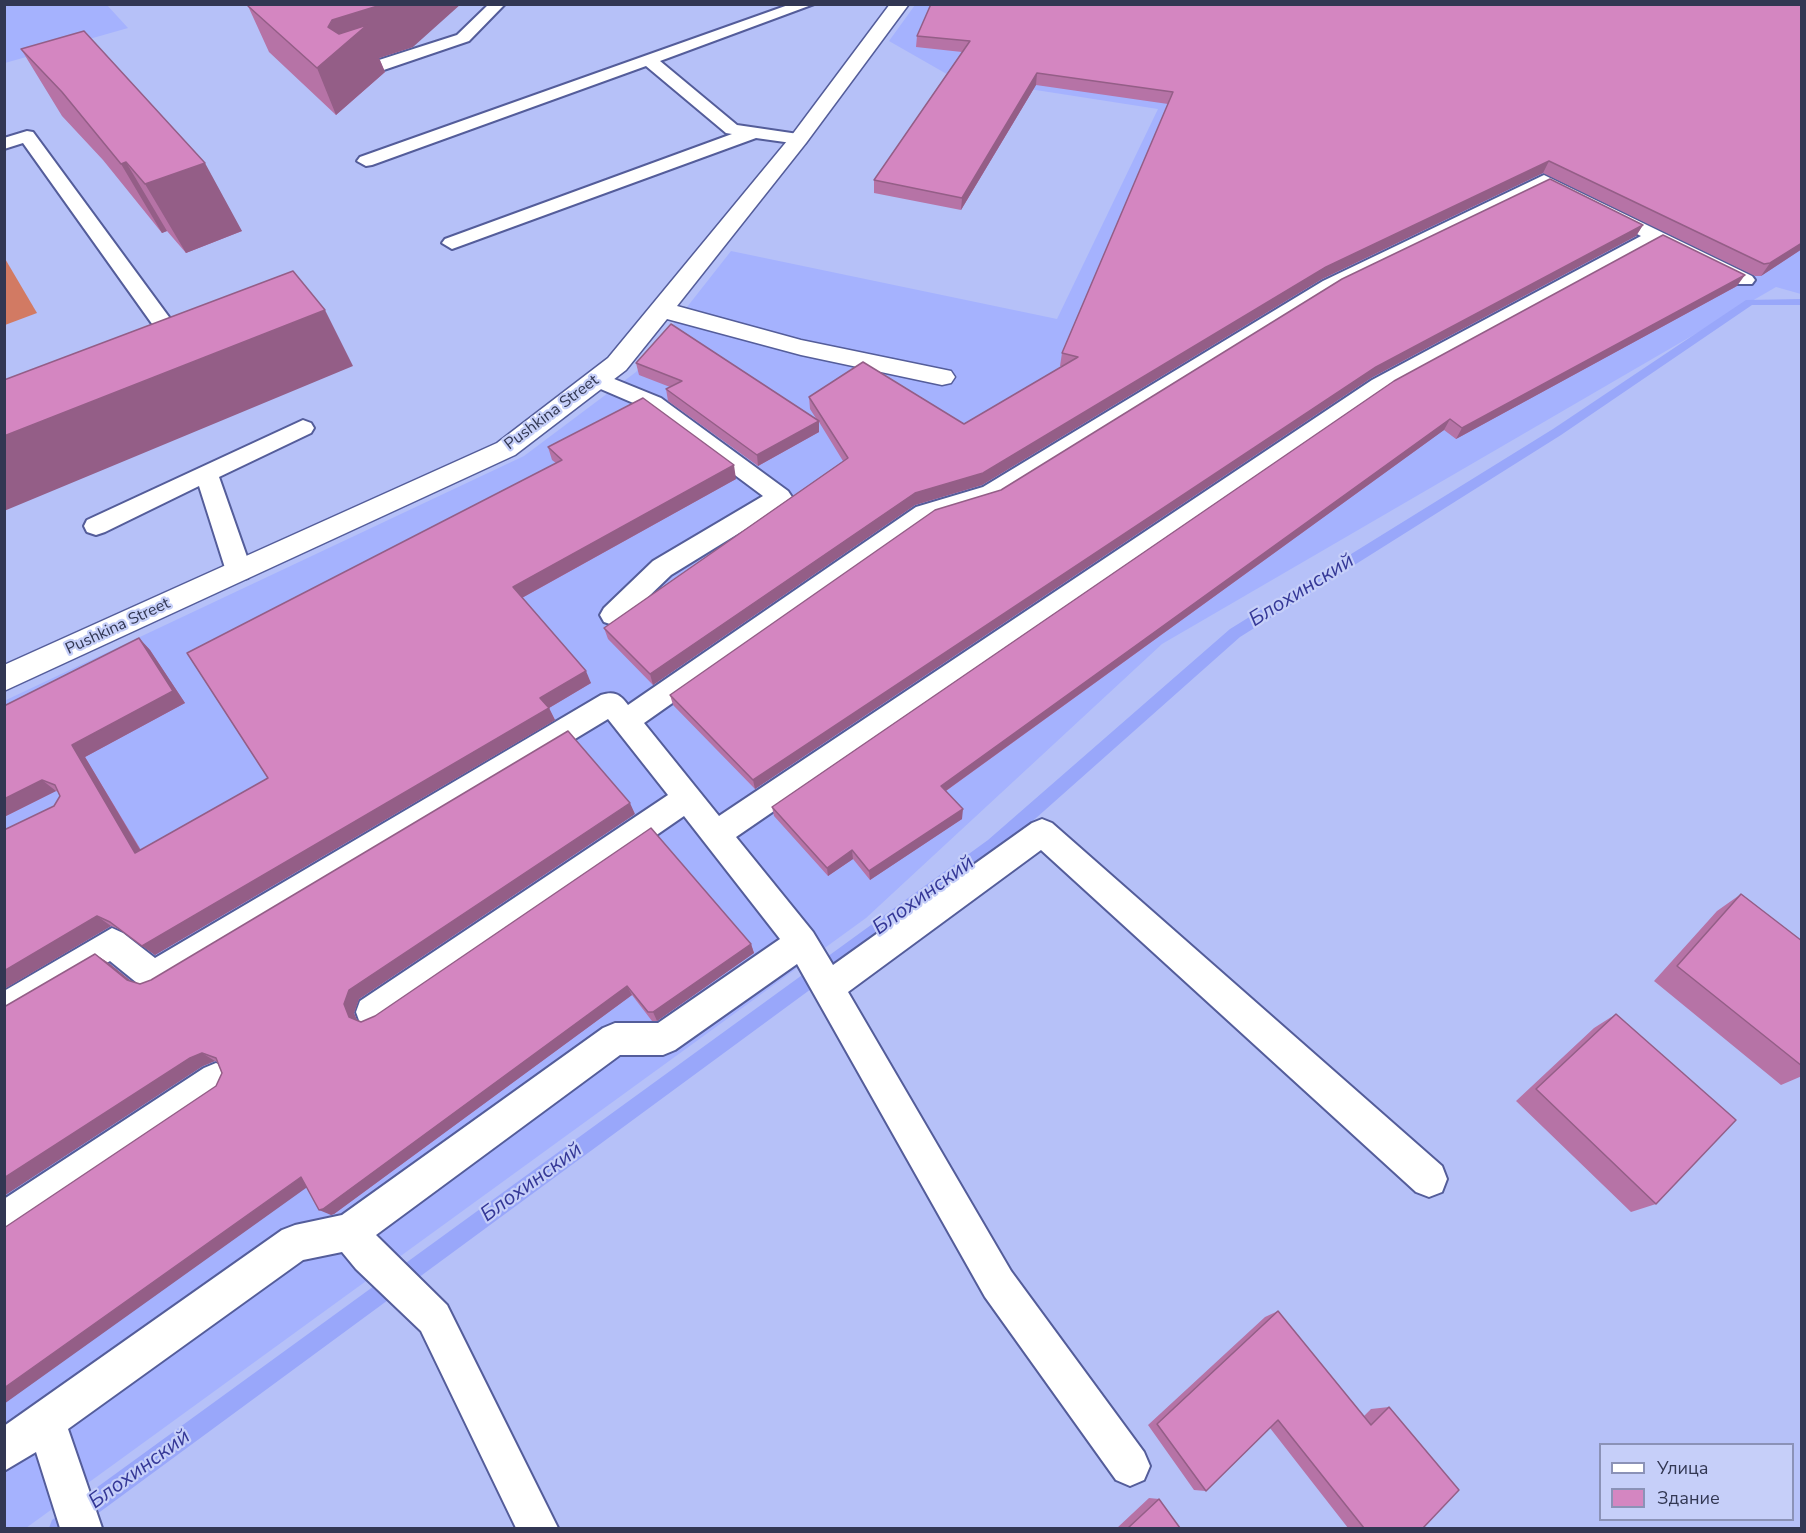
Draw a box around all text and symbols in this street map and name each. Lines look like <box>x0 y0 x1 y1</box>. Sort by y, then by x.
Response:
street label: Pushkina Street <box>501 371 603 455</box>
water label: Блохинский <box>1245 549 1359 633</box>
street label: Pushkina Street <box>63 594 173 660</box>
water label: Блохинский <box>868 851 980 941</box>
water label: Блохинский <box>476 1138 588 1228</box>
water label: Блохинский <box>84 1425 196 1515</box>
legend <box>1599 1443 1794 1521</box>
text: Улица <box>1657 1456 1708 1480</box>
text: Здание <box>1657 1486 1720 1510</box>

